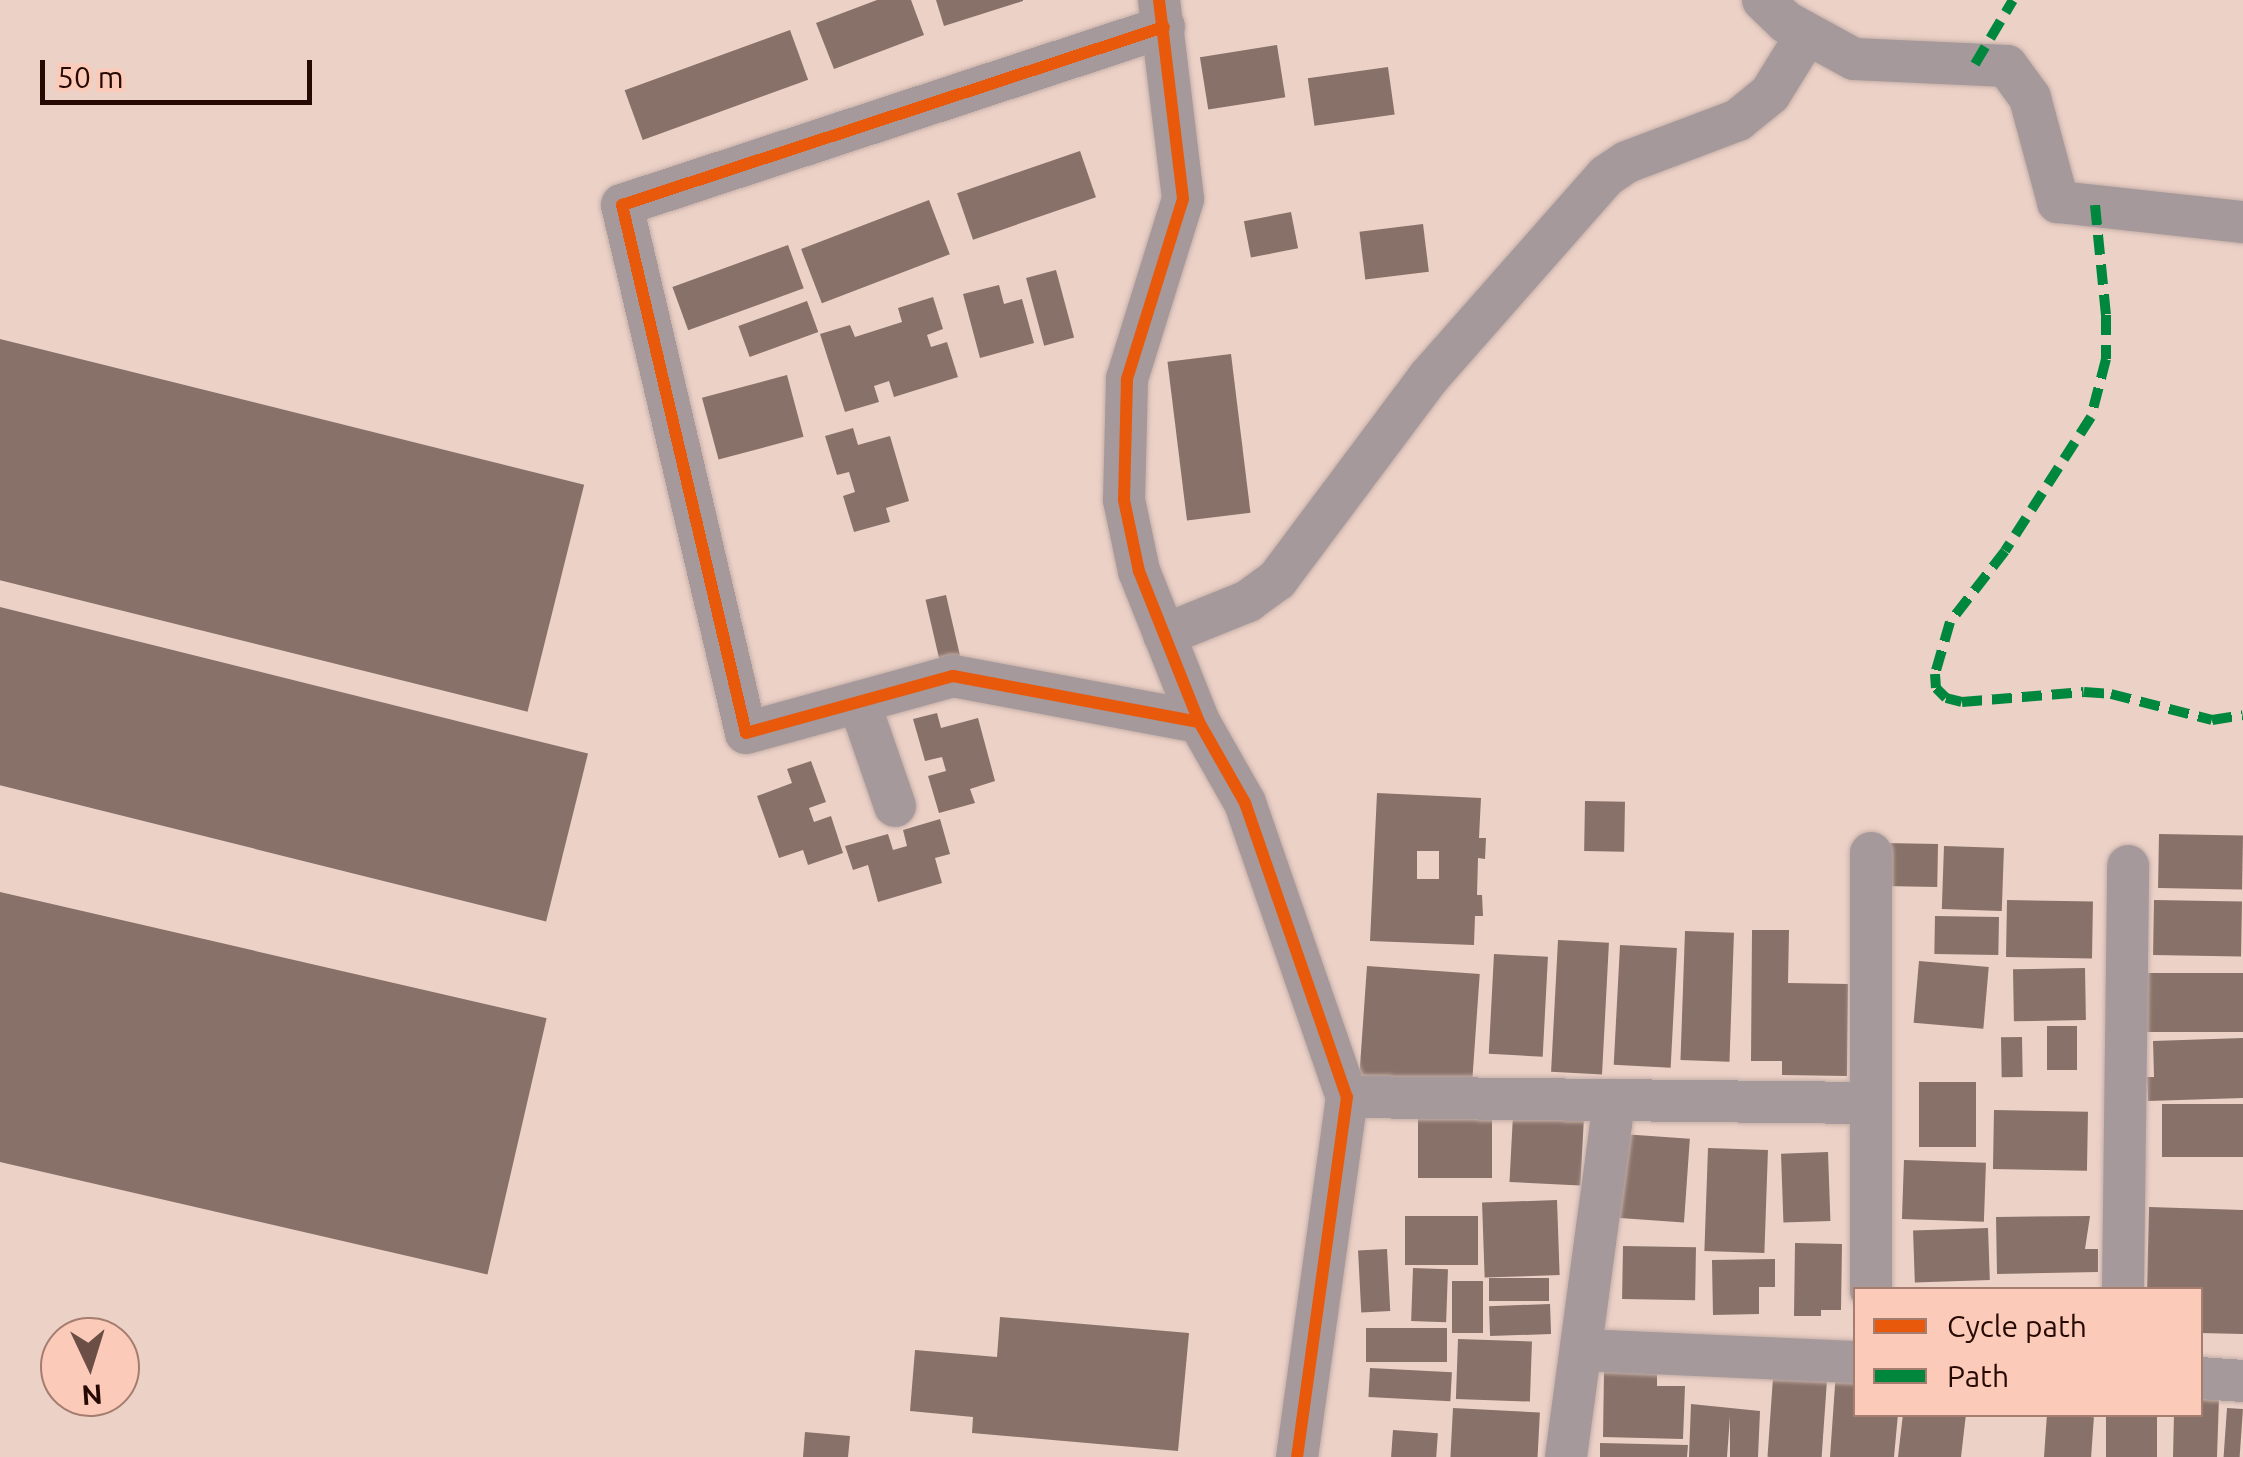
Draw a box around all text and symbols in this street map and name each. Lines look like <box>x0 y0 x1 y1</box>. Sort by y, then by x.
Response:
scale bar <box>45 40 318 102</box>
text: 50 m <box>57 60 124 94</box>
legend <box>1853 1287 2203 1417</box>
text: Cycle path <box>1947 1309 2087 1343</box>
north arrow <box>40 1317 140 1417</box>
text: Path <box>1947 1359 2009 1393</box>
text: N <box>80 1379 103 1412</box>

